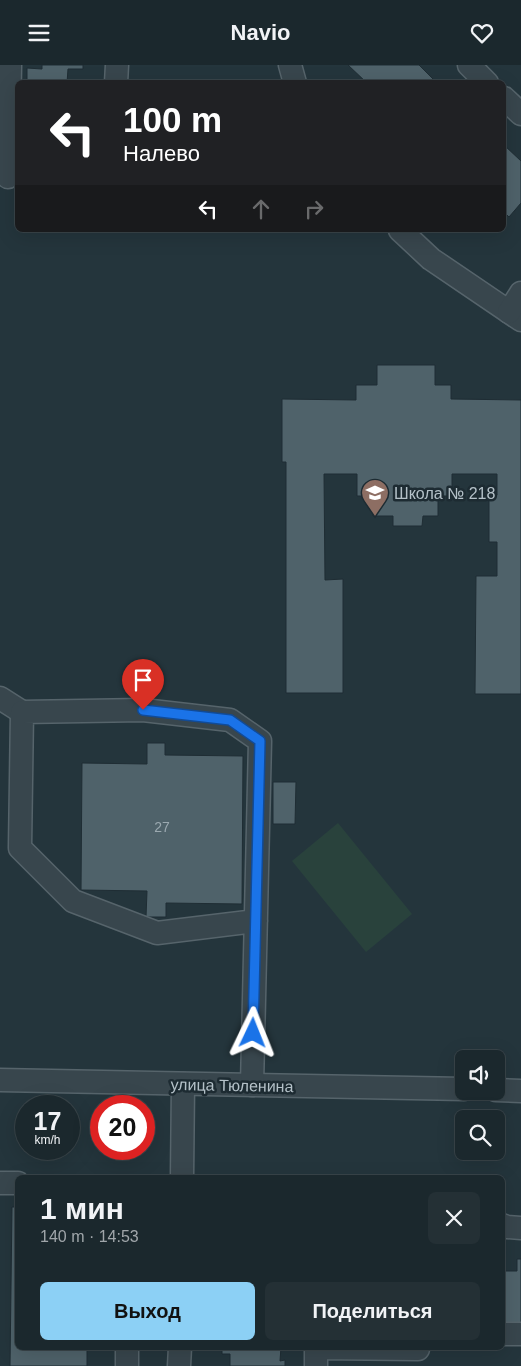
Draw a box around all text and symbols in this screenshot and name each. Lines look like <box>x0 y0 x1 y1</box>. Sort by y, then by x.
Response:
icon: menu <box>25 19 53 47</box>
icon: heart <box>468 19 496 47</box>
text: Navio <box>231 20 290 45</box>
icon: left <box>40 100 105 165</box>
text: 100 m <box>123 100 222 139</box>
text: Налево <box>123 141 200 166</box>
icon: left <box>194 195 222 223</box>
icon: ahead <box>247 195 275 223</box>
icon: right <box>300 195 328 223</box>
school or university icon: Школа № 218 <box>360 478 390 517</box>
place label: Школа № 218 <box>394 485 495 502</box>
pin <box>122 659 164 710</box>
icon: arrive <box>129 666 157 694</box>
house number: 27 <box>154 819 170 835</box>
position arrow <box>226 1006 278 1058</box>
map controls <box>455 1050 505 1160</box>
button: sound <box>455 1050 505 1100</box>
street label: улица Тюленина <box>170 1076 294 1095</box>
speed limit sign: 20 <box>90 1095 155 1160</box>
text: 17 <box>34 1107 61 1135</box>
button: search <box>455 1110 505 1160</box>
text: km/h <box>34 1133 61 1147</box>
text: 1 мин <box>40 1192 124 1225</box>
button: close <box>428 1192 480 1244</box>
text: 140 m · 14:53 <box>40 1228 139 1245</box>
button: Выход <box>40 1282 255 1340</box>
button: Поделиться <box>265 1282 480 1340</box>

